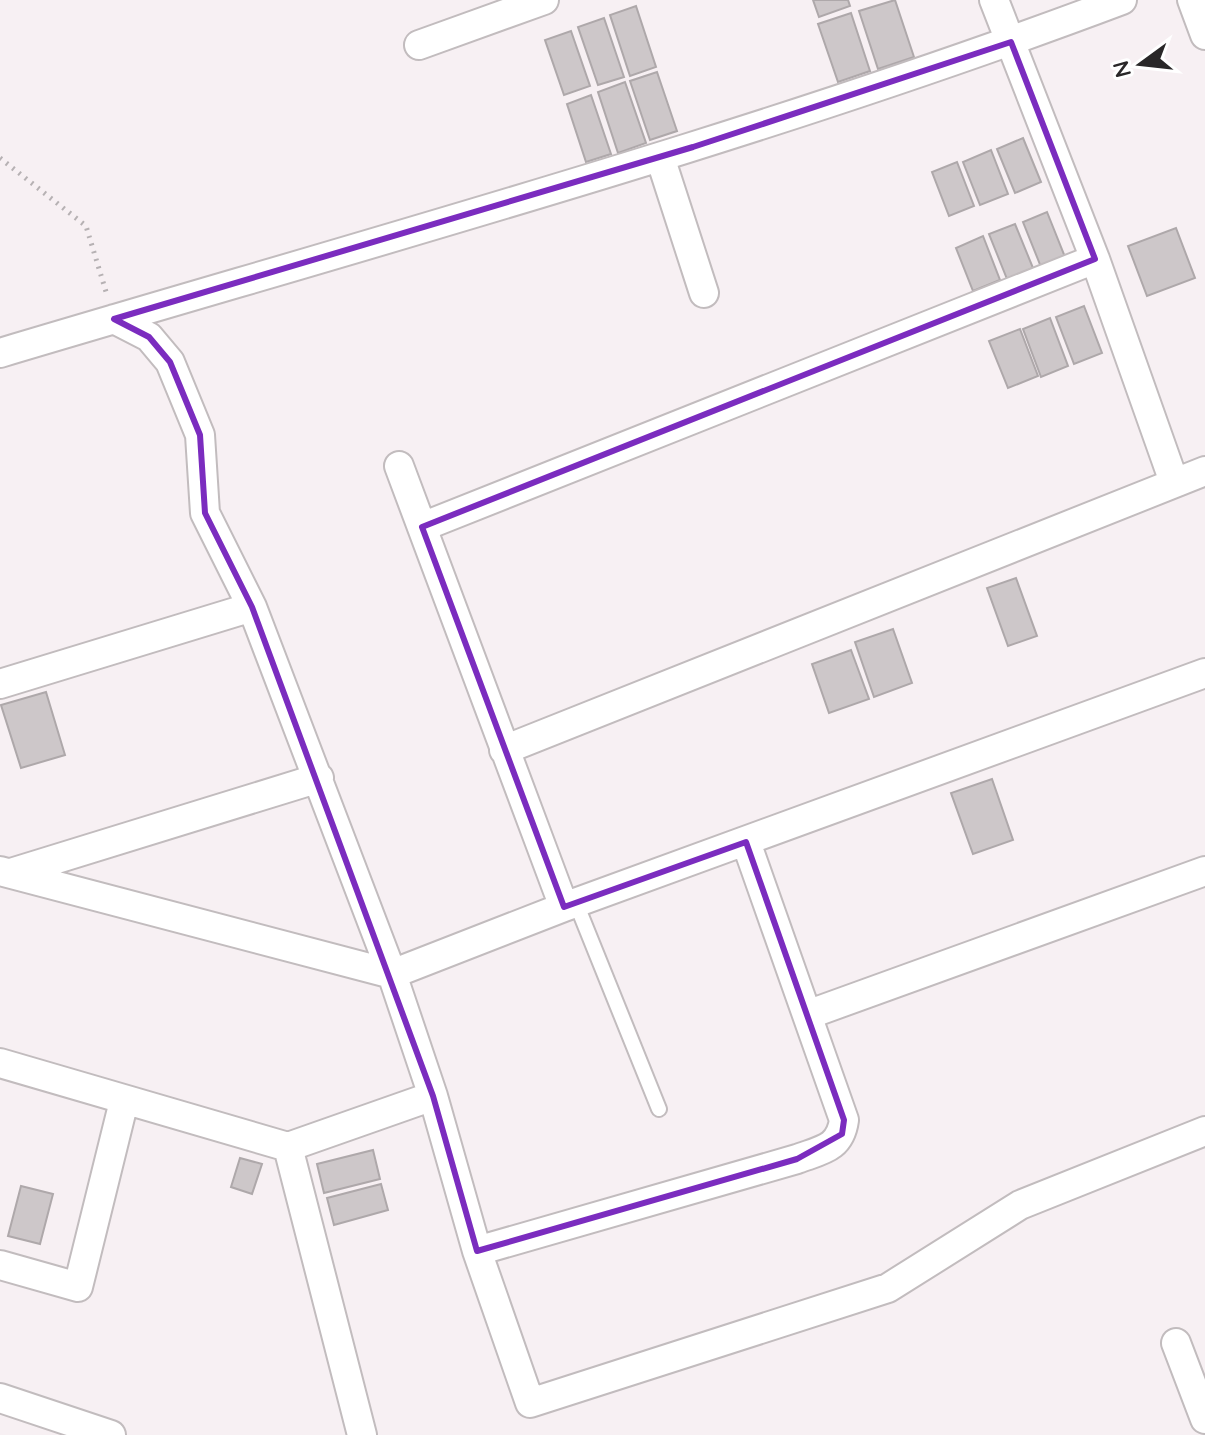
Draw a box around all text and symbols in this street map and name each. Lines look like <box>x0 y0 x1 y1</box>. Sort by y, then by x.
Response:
north arrow <box>1101 24 1181 104</box>
text: N <box>1106 58 1137 81</box>

